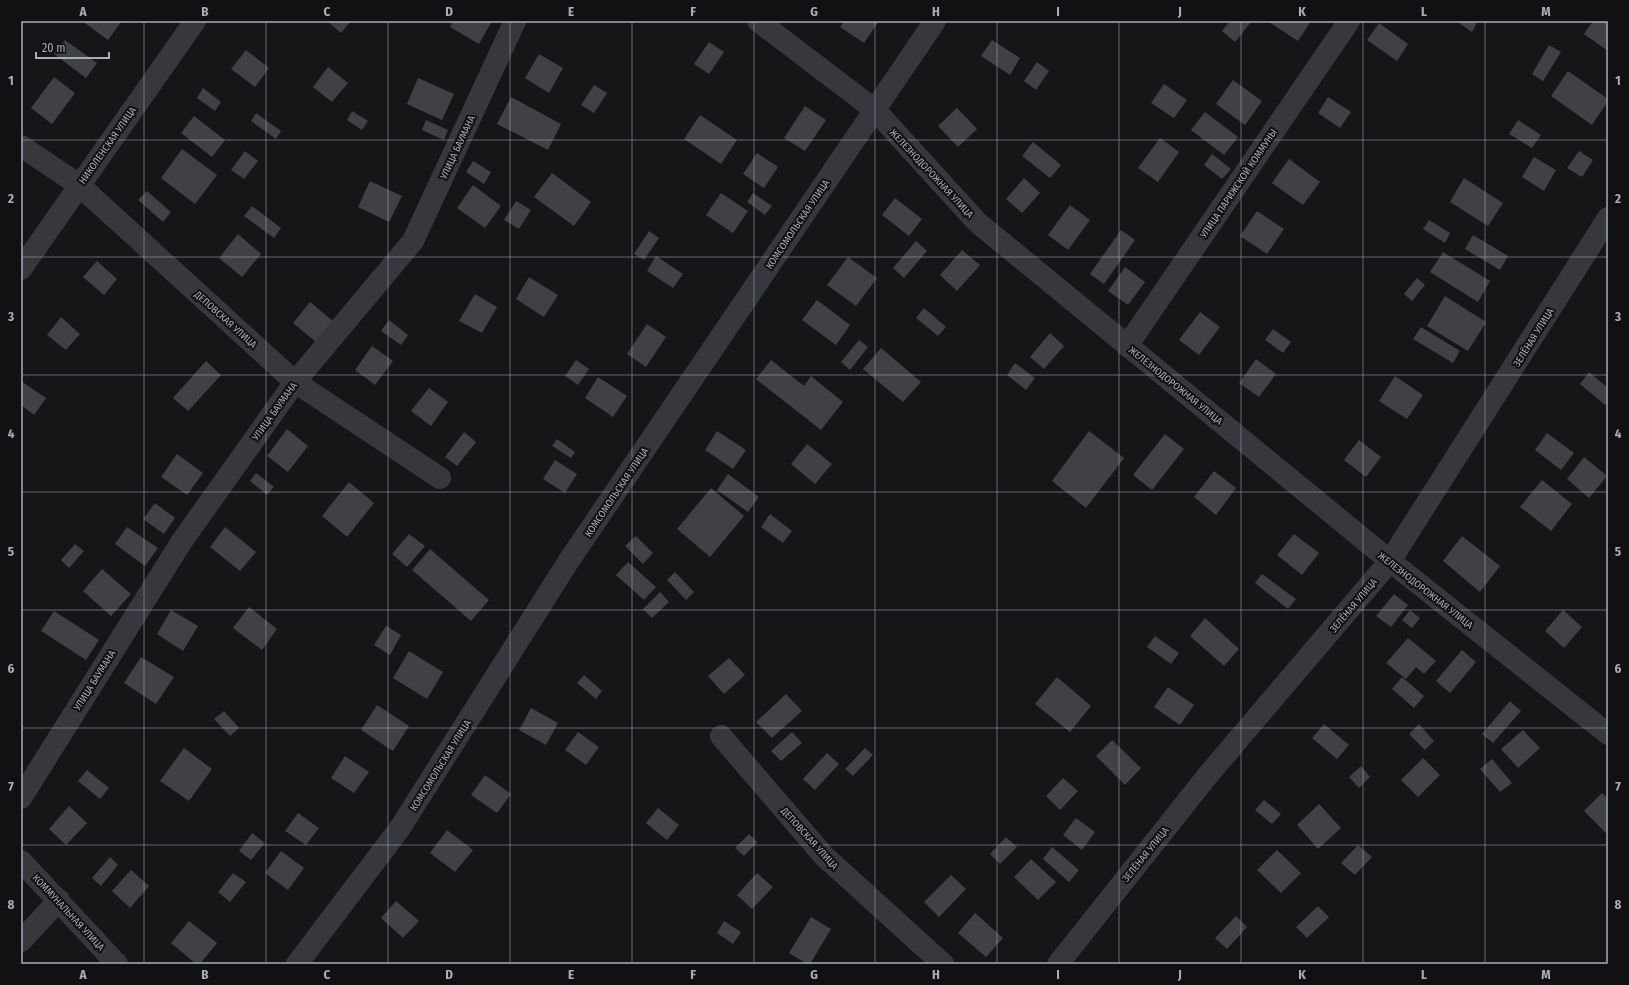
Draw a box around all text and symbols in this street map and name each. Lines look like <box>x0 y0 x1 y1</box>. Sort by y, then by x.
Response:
text: A <box>78 4 87 19</box>
text: B <box>201 4 209 19</box>
text: C <box>324 4 331 19</box>
text: D <box>445 4 453 19</box>
text: E <box>568 4 574 19</box>
text: F <box>690 4 696 19</box>
text: G <box>810 4 818 19</box>
text: H <box>932 4 940 19</box>
text: I <box>1056 4 1060 19</box>
text: J <box>1177 4 1182 19</box>
text: K <box>1298 4 1306 19</box>
text: L <box>1421 4 1427 19</box>
text: M <box>1541 4 1551 19</box>
scale bar <box>36 34 109 60</box>
text: 20 m <box>42 41 66 55</box>
text: 1 <box>8 73 14 88</box>
text: 1 <box>1615 73 1621 88</box>
street label: НИКОЛЕНСКАЯ УЛИЦА <box>77 104 139 186</box>
street label: УЛИЦА БАУМАНА <box>437 113 478 182</box>
street label: УЛИЦА ПАРИЖСКОЙ КОММУНЫ <box>1196 126 1280 241</box>
street label: ЖЕЛЕЗНОДОРОЖНАЯ УЛИЦА <box>887 127 976 221</box>
street label: КОМСОМОЛЬСКАЯ УЛИЦА <box>763 177 833 271</box>
text: 2 <box>7 191 14 206</box>
text: 2 <box>1614 191 1621 206</box>
street label: ДЕПОВСКАЯ УЛИЦА <box>191 288 259 351</box>
street label: ЗЕЛЁНАЯ УЛИЦА <box>1510 305 1557 369</box>
text: 3 <box>7 309 14 324</box>
text: 3 <box>1614 309 1621 324</box>
street label: ЖЕЛЕЗНОДОРОЖНАЯ УЛИЦА <box>1126 344 1225 428</box>
street label: УЛИЦА БАУМАНА <box>249 380 300 444</box>
text: 4 <box>8 426 15 441</box>
text: 4 <box>1615 426 1622 441</box>
street label: КОМСОМОЛЬСКАЯ УЛИЦА <box>582 445 652 539</box>
text: 5 <box>8 544 14 559</box>
text: 5 <box>1615 544 1621 559</box>
street label: ЖЕЛЕЗНОДОРОЖНАЯ УЛИЦА <box>1376 550 1476 632</box>
street label: ЗЕЛЁНАЯ УЛИЦА <box>1327 575 1380 635</box>
street label: УЛИЦА БАУМАНА <box>71 647 119 714</box>
text: 6 <box>8 661 15 676</box>
text: 6 <box>1615 661 1622 676</box>
street label: КОМСОМОЛЬСКАЯ УЛИЦА <box>408 717 474 813</box>
text: 7 <box>8 779 14 794</box>
text: 7 <box>1615 779 1621 794</box>
street label: ДЕПОВСКАЯ УЛИЦА <box>778 804 841 873</box>
street label: ЗЕЛЁНАЯ УЛИЦА <box>1119 824 1172 884</box>
street label: КОММУНАЛЬНАЯ УЛИЦА <box>30 872 107 954</box>
text: 8 <box>8 897 15 912</box>
text: 8 <box>1615 897 1622 912</box>
text: A <box>78 967 87 982</box>
text: B <box>201 967 209 982</box>
text: C <box>324 967 331 982</box>
text: D <box>445 967 453 982</box>
text: E <box>568 967 574 982</box>
text: F <box>690 967 696 982</box>
text: G <box>810 967 818 982</box>
text: H <box>932 967 940 982</box>
text: I <box>1056 967 1060 982</box>
text: J <box>1177 967 1182 982</box>
text: K <box>1298 967 1306 982</box>
text: L <box>1421 967 1427 982</box>
text: M <box>1541 967 1551 982</box>

